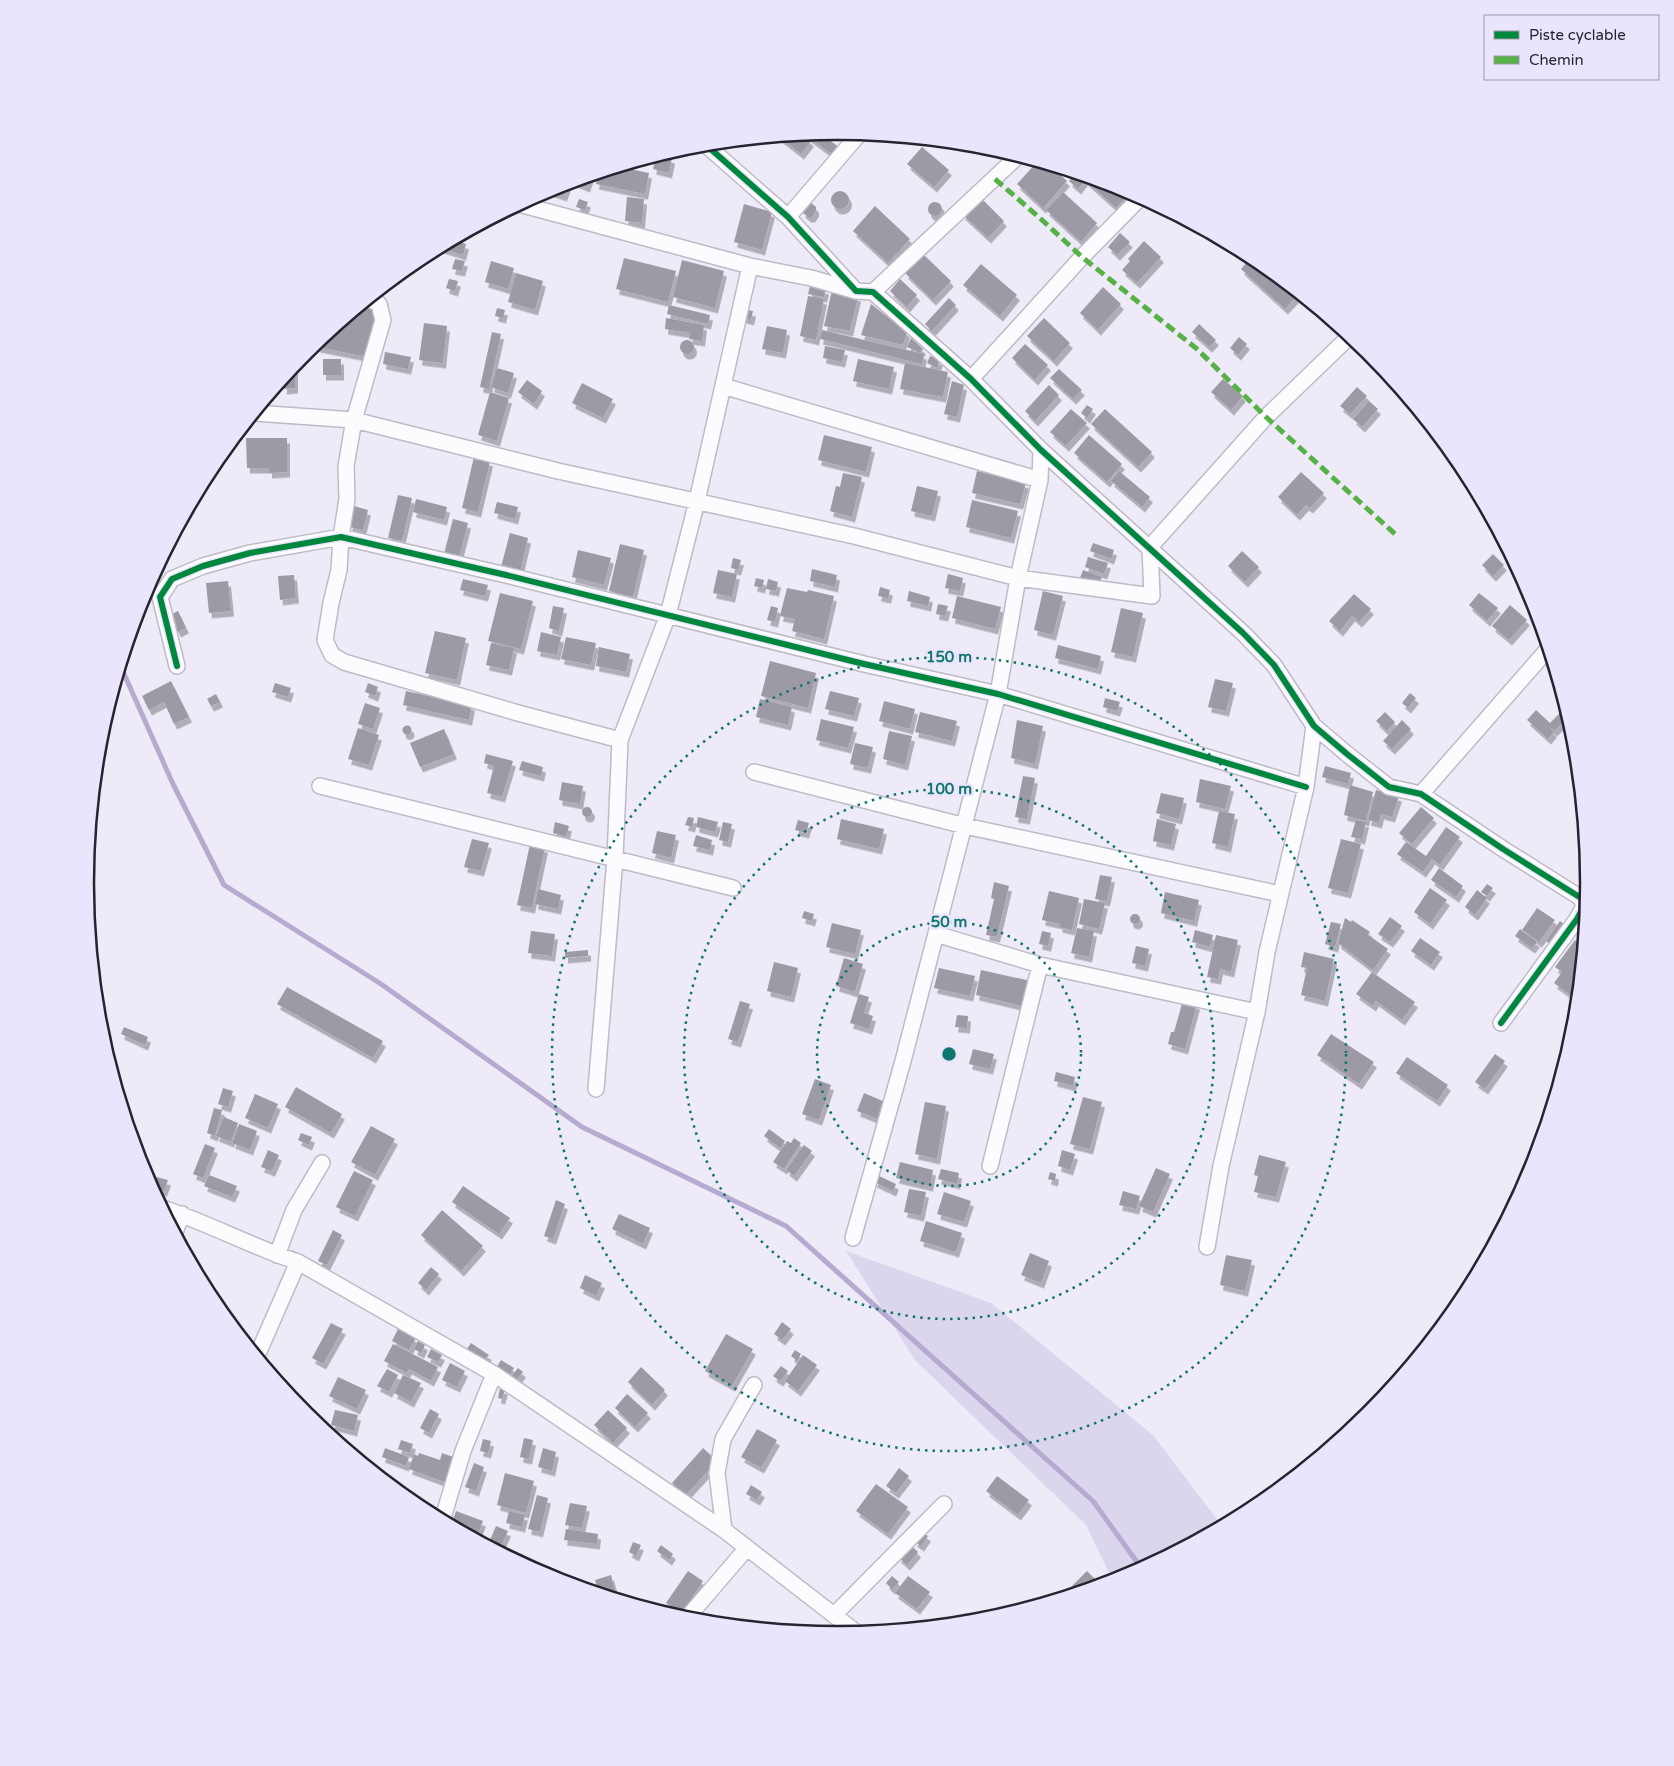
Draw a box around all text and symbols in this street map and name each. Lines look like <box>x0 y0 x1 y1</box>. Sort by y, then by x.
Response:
legend <box>1484 15 1659 80</box>
text: Piste cyclable <box>1529 26 1626 44</box>
text: Chemin <box>1529 51 1584 69</box>
text: 150 m <box>926 648 972 666</box>
text: 100 m <box>926 780 972 798</box>
text: 50 m <box>931 913 967 931</box>
centre of rings <box>940 1045 958 1063</box>

